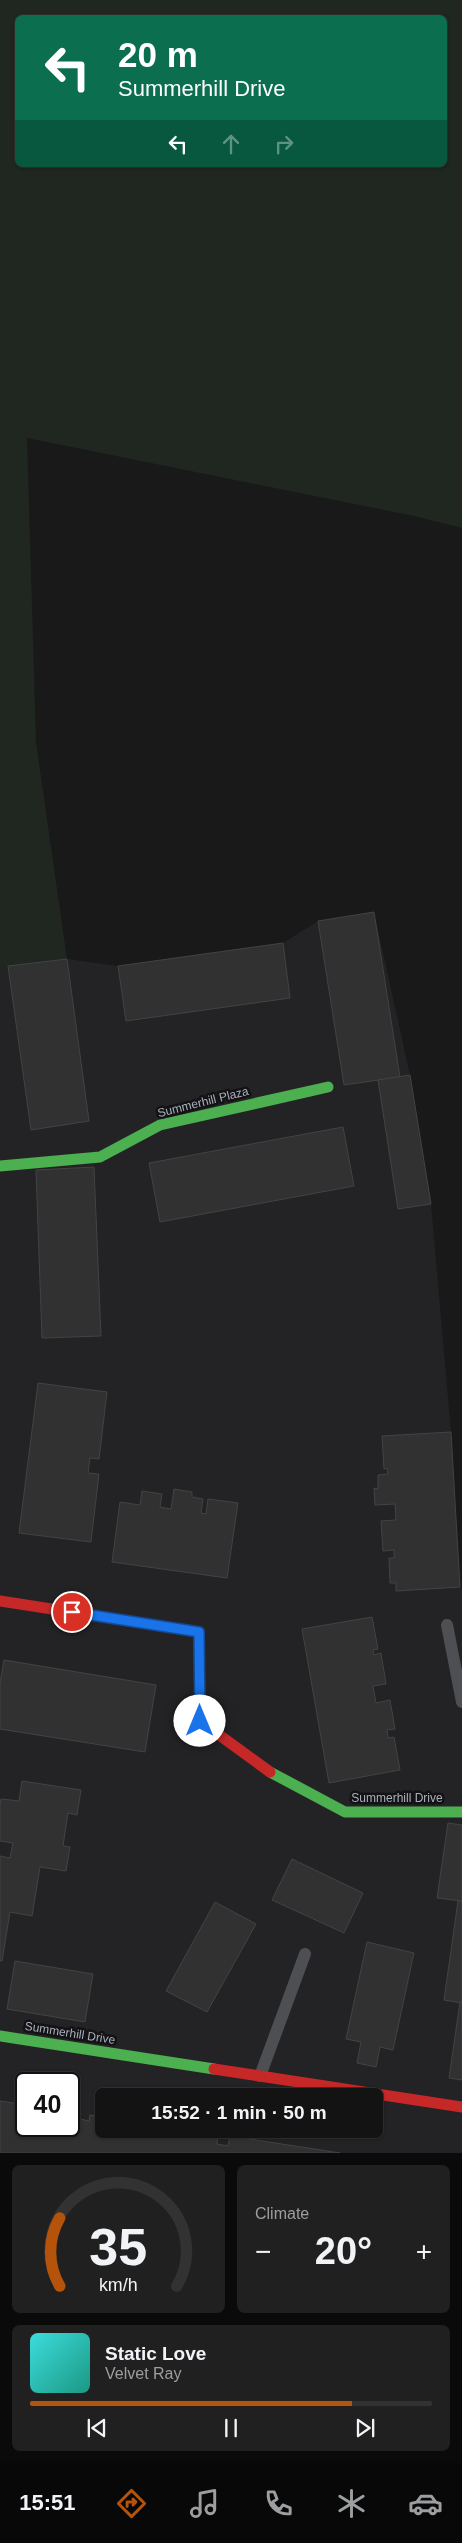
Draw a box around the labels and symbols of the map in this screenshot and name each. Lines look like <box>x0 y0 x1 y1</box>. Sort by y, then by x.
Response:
street label: Summerhill Plaza <box>156 1084 250 1120</box>
pin <box>51 1591 93 1633</box>
position arrow <box>173 1694 225 1746</box>
street label: Summerhill Drive <box>351 1791 443 1805</box>
street label: Summerhill Drive <box>24 2019 117 2047</box>
speed limit sign: 40 <box>15 2072 80 2137</box>

